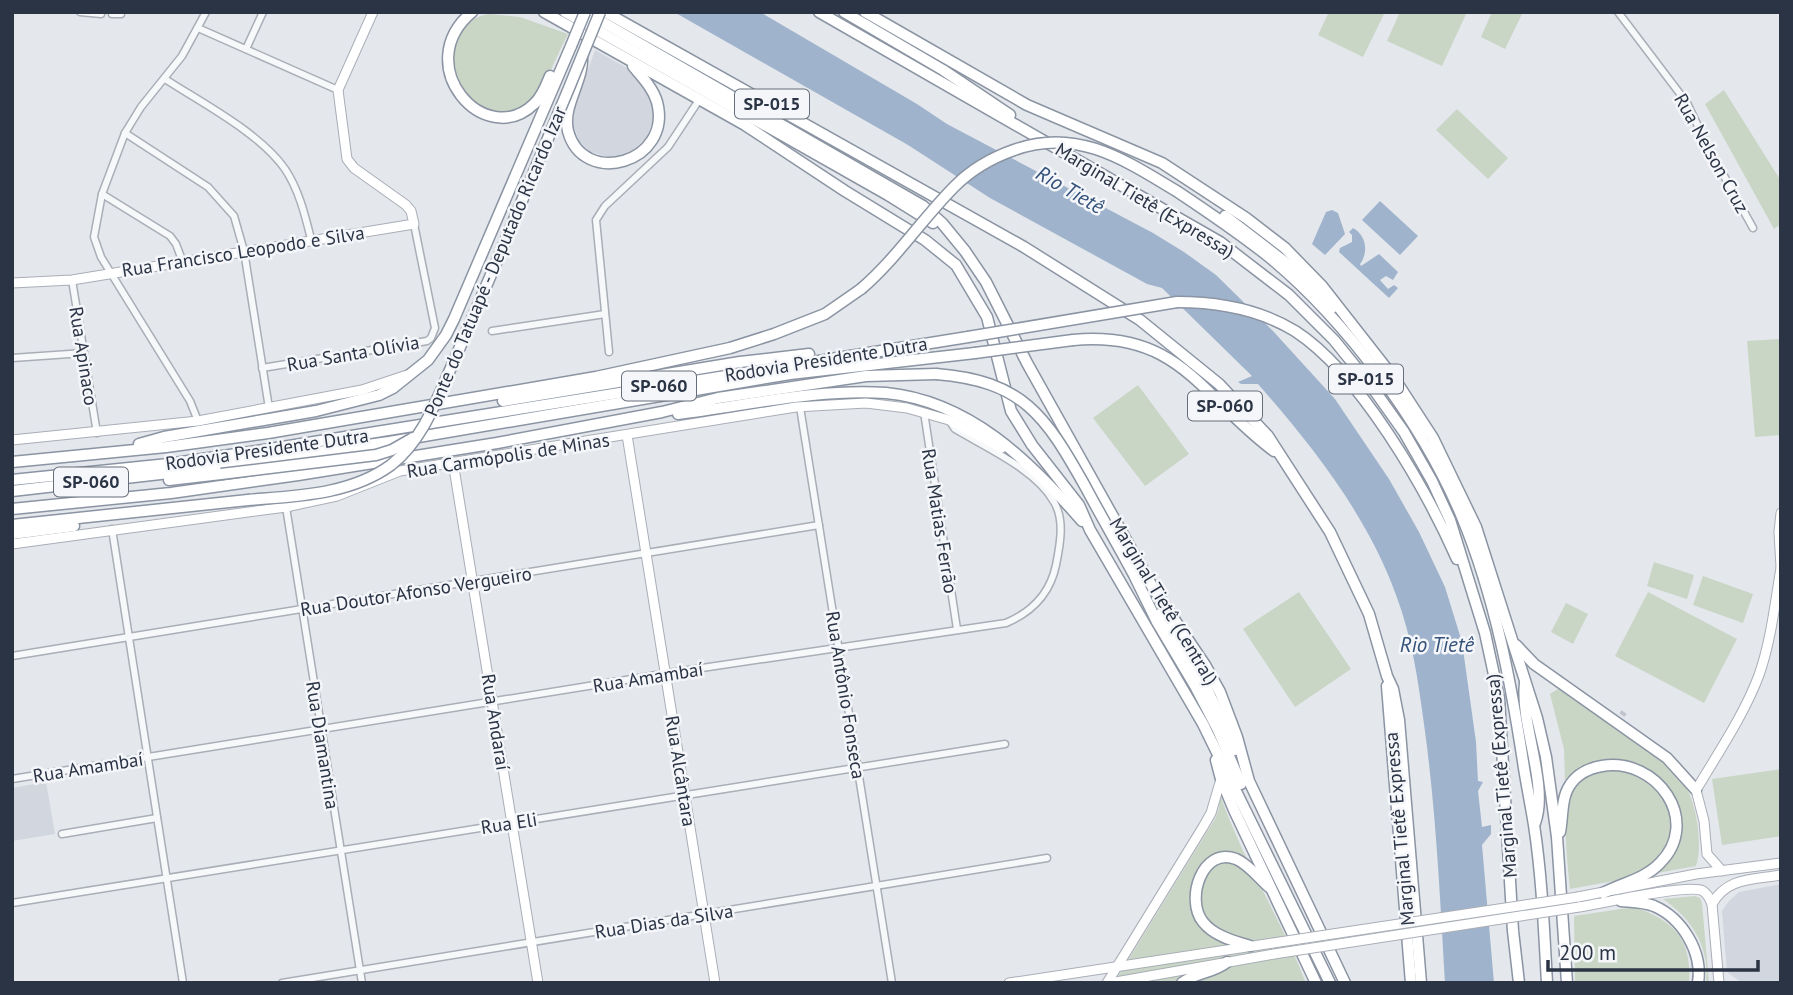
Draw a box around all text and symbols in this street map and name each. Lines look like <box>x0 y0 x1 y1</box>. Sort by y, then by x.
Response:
street label: Rua Nelson Cruz <box>1669 89 1755 217</box>
road number: SP-015 <box>735 90 809 119</box>
street label: Ponte do Tatuapé - Deputado Ricardo Izar <box>419 102 572 420</box>
street label: Marginal Tietê (Expressa) <box>1051 137 1239 263</box>
water label: Rio Tietê <box>1031 159 1109 220</box>
street label: Rua Francisco Leopodo e Silva <box>120 220 366 282</box>
street label: Rua Apinaco <box>64 305 104 407</box>
street label: Rua Santa Olívia <box>285 330 421 376</box>
street label: Rodovia Presidente Dutra <box>723 331 929 387</box>
road number: SP-015 <box>1329 365 1403 394</box>
road number: SP-060 <box>622 372 696 400</box>
road number: SP-060 <box>1188 392 1262 420</box>
street label: Rodovia Presidente Dutra <box>164 423 370 475</box>
street label: Rua Carmópolis de Minas <box>405 427 611 483</box>
street label: Rua Matias Ferrão <box>917 447 963 595</box>
road number: SP-060 <box>54 468 128 496</box>
street label: Marginal Tietê (Central) <box>1105 513 1223 689</box>
street label: Rua Doutor Afonso Vergueiro <box>299 561 533 621</box>
street label: Rua Antônio Fonseca <box>821 609 871 781</box>
water label: Rio Tietê <box>1400 631 1474 658</box>
street label: Rua Amambaí <box>591 656 705 698</box>
street label: Rua Andaraí <box>477 672 515 772</box>
street label: Marginal Tietê (Expressa) <box>1480 673 1522 879</box>
street label: Rua Diamantina <box>301 679 345 811</box>
street label: Rua Alcântara <box>660 714 702 828</box>
street label: Marginal Tietê Expressa <box>1379 731 1419 927</box>
street label: Rua Amambaí <box>31 746 145 788</box>
street label: Rua Eli <box>479 807 539 839</box>
street label: Rua Dias da Silva <box>593 898 735 944</box>
scale bar <box>1548 928 1758 972</box>
text: 200 m <box>1559 939 1616 966</box>

